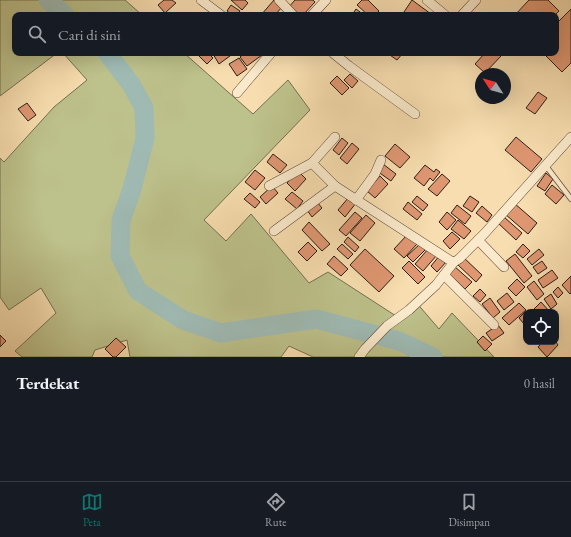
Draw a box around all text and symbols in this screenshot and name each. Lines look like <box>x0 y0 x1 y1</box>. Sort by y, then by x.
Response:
search box <box>12 12 559 56</box>
icon: search <box>26 23 48 45</box>
text: Cari di sini <box>58 25 121 44</box>
north arrow <box>475 68 511 104</box>
map controls <box>523 309 559 345</box>
button: locate <box>523 309 559 345</box>
text: Terdekat <box>16 372 79 394</box>
text: 0 hasil <box>524 375 555 392</box>
tab: Peta <box>81 491 103 529</box>
tab: Rute <box>265 491 287 529</box>
tab: Disimpan <box>449 491 490 529</box>

